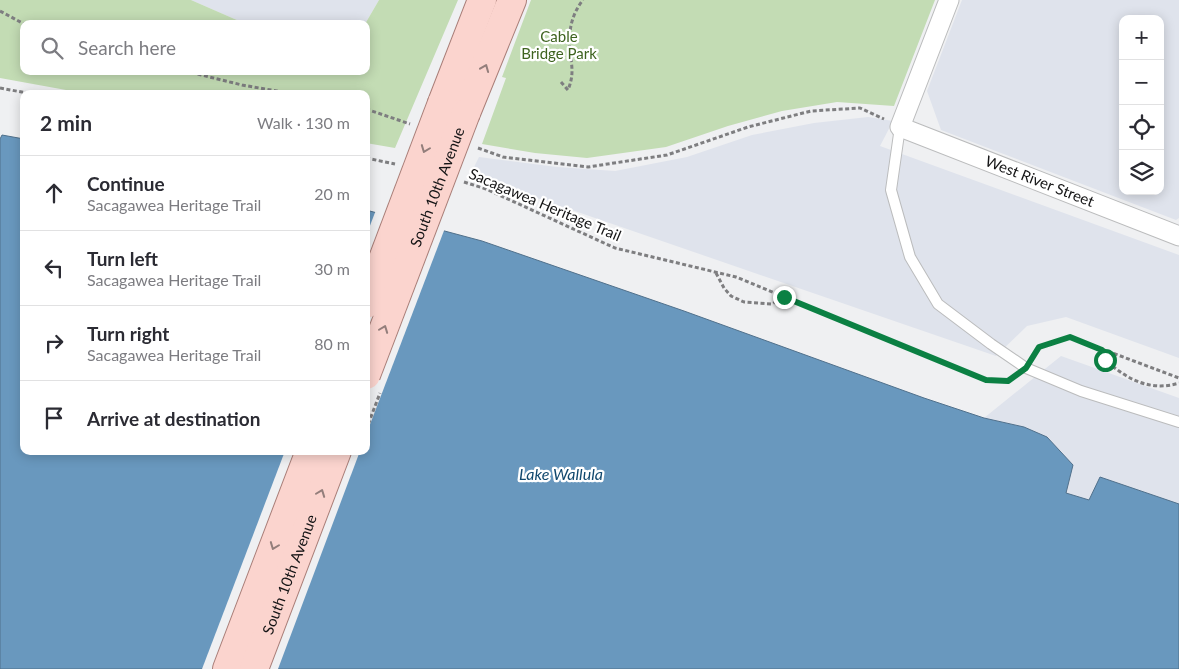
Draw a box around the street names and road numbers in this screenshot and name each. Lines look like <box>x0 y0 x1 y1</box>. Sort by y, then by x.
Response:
street label: South 10th Avenue <box>406 124 468 249</box>
street label: West River Street <box>983 151 1097 210</box>
street label: Sacagawea Heritage Trail <box>467 164 624 244</box>
street label: South 10th Avenue <box>258 512 320 637</box>

